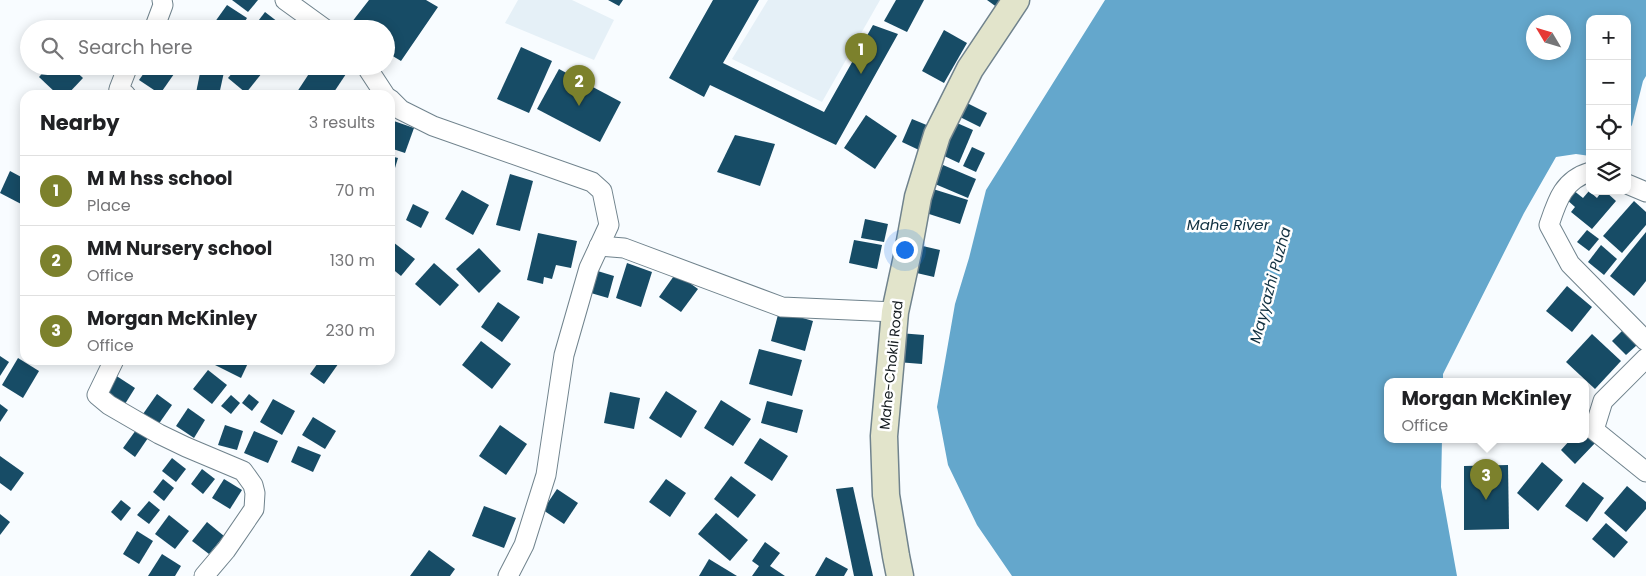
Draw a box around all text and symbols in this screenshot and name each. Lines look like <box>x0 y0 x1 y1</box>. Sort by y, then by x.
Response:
north arrow <box>1526 15 1571 60</box>
map controls <box>1586 15 1631 195</box>
button: + <box>1586 15 1631 60</box>
search box <box>20 20 395 75</box>
pin: 1 <box>845 33 877 74</box>
icon: search <box>38 34 66 62</box>
text: Search here <box>78 34 192 61</box>
button: − <box>1586 60 1631 105</box>
pin: 2 <box>563 65 595 106</box>
button: locate <box>1586 105 1631 150</box>
text: Nearby <box>40 108 120 137</box>
text: 3 results <box>309 111 375 134</box>
button: layers <box>1586 150 1631 195</box>
text: M M hss school <box>87 165 233 192</box>
text: 1 <box>53 179 59 202</box>
text: 70 m <box>335 179 375 202</box>
text: Place <box>87 194 131 217</box>
water label: Mahe River <box>1187 214 1270 235</box>
water label: Mayyazhi Puzha <box>1244 225 1296 345</box>
text: MM Nursery school <box>87 235 272 262</box>
your location <box>892 237 918 263</box>
text: 2 <box>51 249 61 272</box>
text: 130 m <box>330 249 375 272</box>
text: Office <box>87 264 134 287</box>
street label: Mahe-Chokli Road <box>874 299 908 431</box>
text: Morgan McKinley <box>87 305 257 332</box>
text: 3 <box>51 319 61 342</box>
text: 230 m <box>326 319 375 342</box>
text: Office <box>87 334 134 357</box>
popup <box>1384 378 1589 443</box>
text: Morgan McKinley <box>1401 385 1572 412</box>
text: Office <box>1401 414 1448 437</box>
pin: 3 <box>1470 459 1502 500</box>

